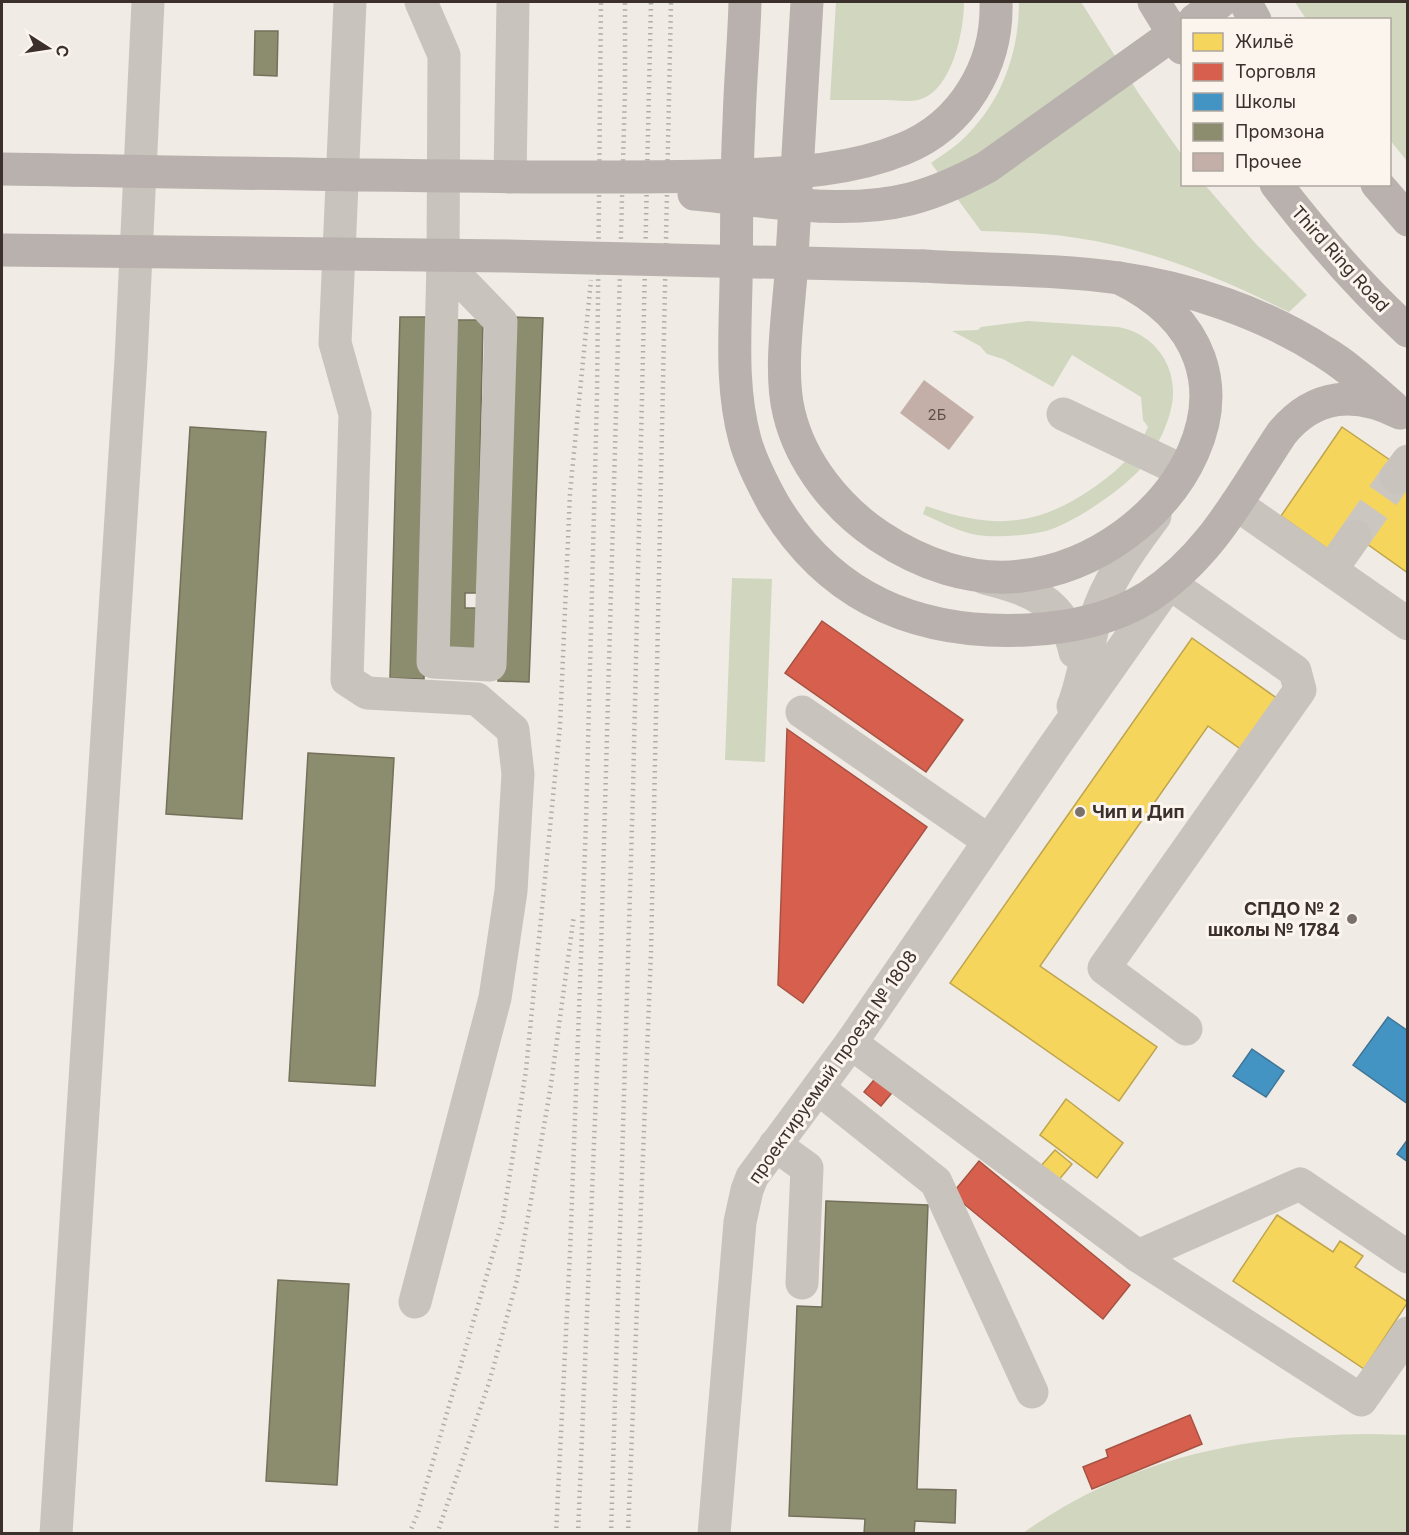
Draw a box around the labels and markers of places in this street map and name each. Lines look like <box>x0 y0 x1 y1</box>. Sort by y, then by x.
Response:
place label: Чип и Дип <box>1092 801 1185 822</box>
marker: Чип и Дип <box>1073 805 1087 819</box>
place label: СПДО № 2 школы № 1784 <box>1208 898 1340 940</box>
marker: СПДО № 2 школы № 1784 <box>1345 912 1359 926</box>

